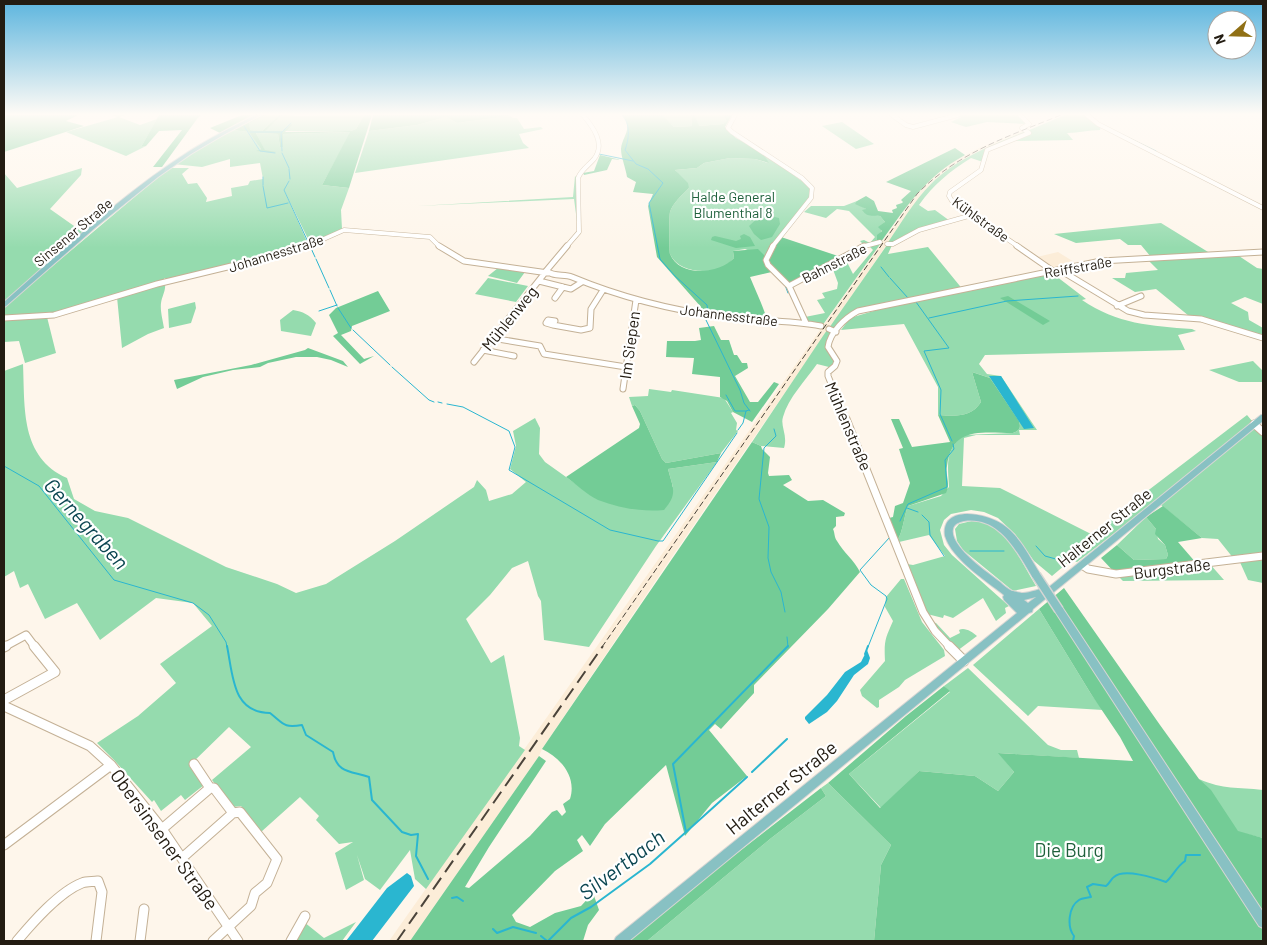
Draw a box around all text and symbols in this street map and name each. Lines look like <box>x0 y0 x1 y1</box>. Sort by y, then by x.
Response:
north arrow <box>1207 10 1257 60</box>
text: N <box>1210 32 1229 47</box>
park label: Halde General Blumenthal 8 <box>691 188 775 221</box>
street label: Kühlstraße <box>949 193 1013 245</box>
street label: Sinsener Straße <box>30 194 116 270</box>
street label: Johannesstraße <box>226 230 326 276</box>
street label: Bahnstraße <box>799 239 869 287</box>
street label: Reiffstraße <box>1043 253 1113 281</box>
street label: Mühlenweg <box>477 282 541 354</box>
street label: Johannesstraße <box>679 301 779 329</box>
street label: Im Siepen <box>615 310 643 380</box>
street label: Mühlenstraße <box>822 379 876 473</box>
water label: Gernegraben <box>39 472 135 574</box>
street label: Halterner Straße <box>1053 483 1155 571</box>
street label: Burgstraße <box>1132 554 1212 582</box>
street label: Halterner Straße <box>721 735 841 839</box>
street label: Obersinsener Straße <box>106 764 224 914</box>
water label: Silvertbach <box>573 824 669 904</box>
park label: Die Burg <box>1034 838 1104 861</box>

